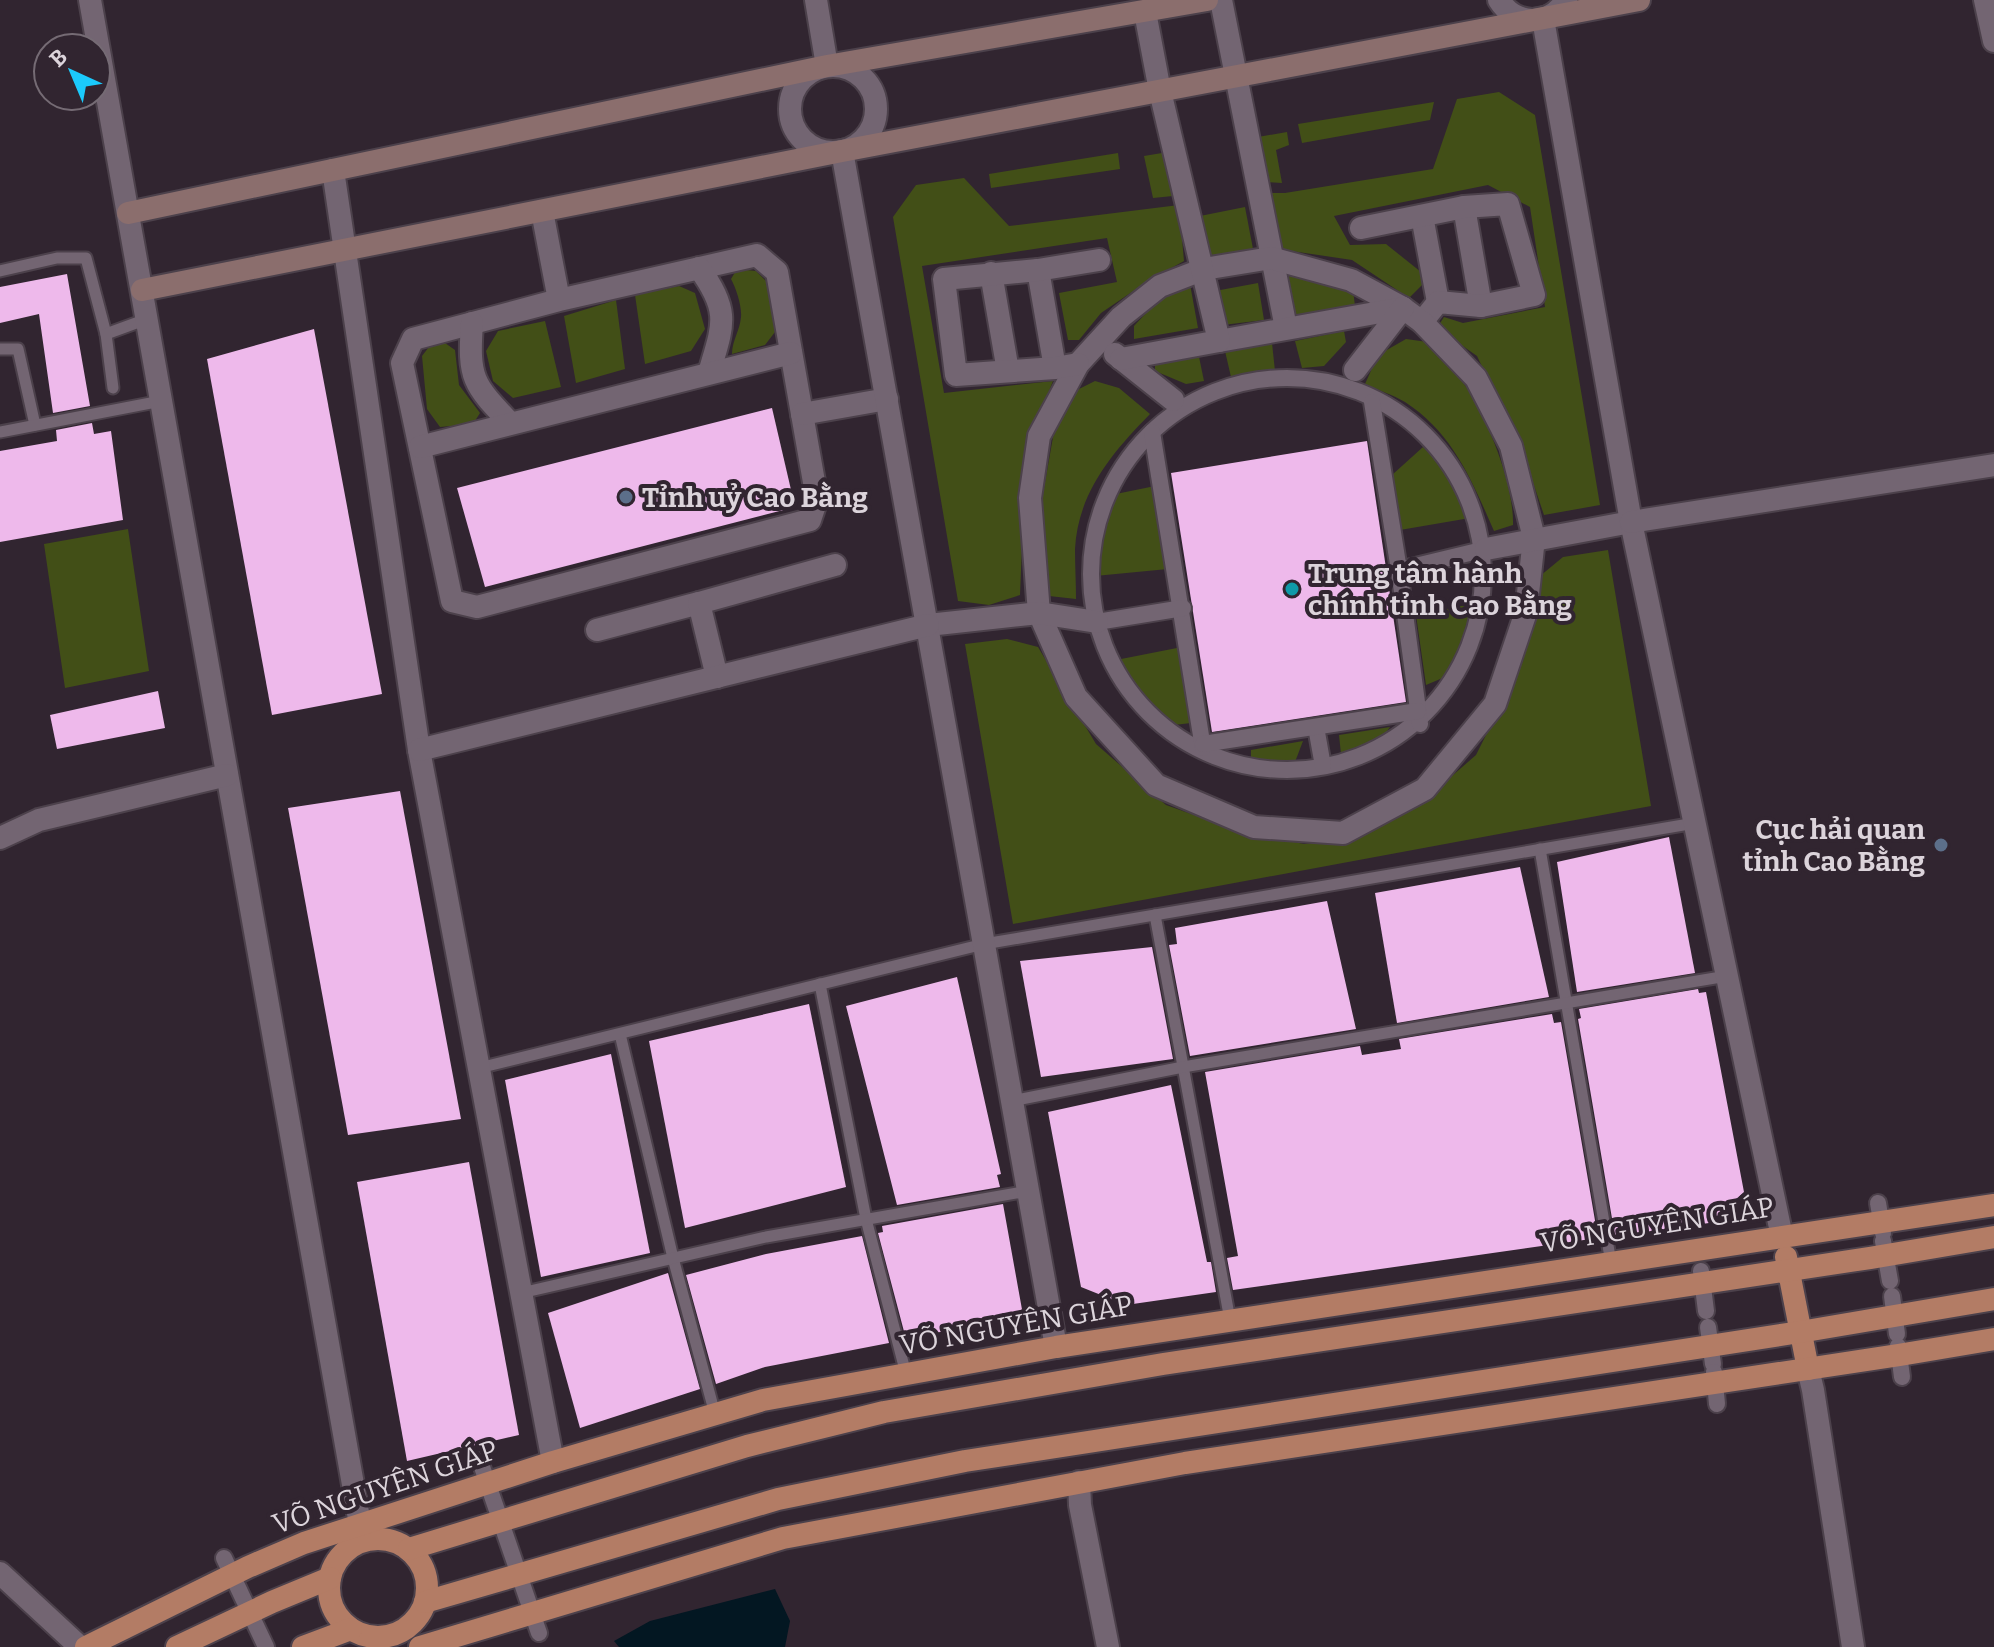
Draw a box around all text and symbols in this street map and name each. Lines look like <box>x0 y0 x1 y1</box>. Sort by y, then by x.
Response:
north arrow <box>32 32 112 112</box>
text: B <box>44 43 73 73</box>
place label: Tỉnh uỷ Cao Bằng <box>642 481 868 514</box>
marker: Tỉnh uỷ Cao Bằng <box>617 488 635 506</box>
place label: Trung tâm hành chính tỉnh Cao Bằng <box>1308 557 1572 622</box>
marker: Trung tâm hành chính tỉnh Cao Bằng <box>1283 580 1301 598</box>
place label: Cục hải quan tỉnh Cao Bằng <box>1743 813 1925 878</box>
marker: Cục hải quan tỉnh Cao Bằng <box>1932 836 1950 854</box>
street label: VÕ NGUYÊN GIÁP <box>1538 1189 1776 1260</box>
street label: VÕ NGUYÊN GIÁP <box>897 1287 1135 1362</box>
street label: VÕ NGUYÊN GIÁP <box>268 1432 502 1541</box>

